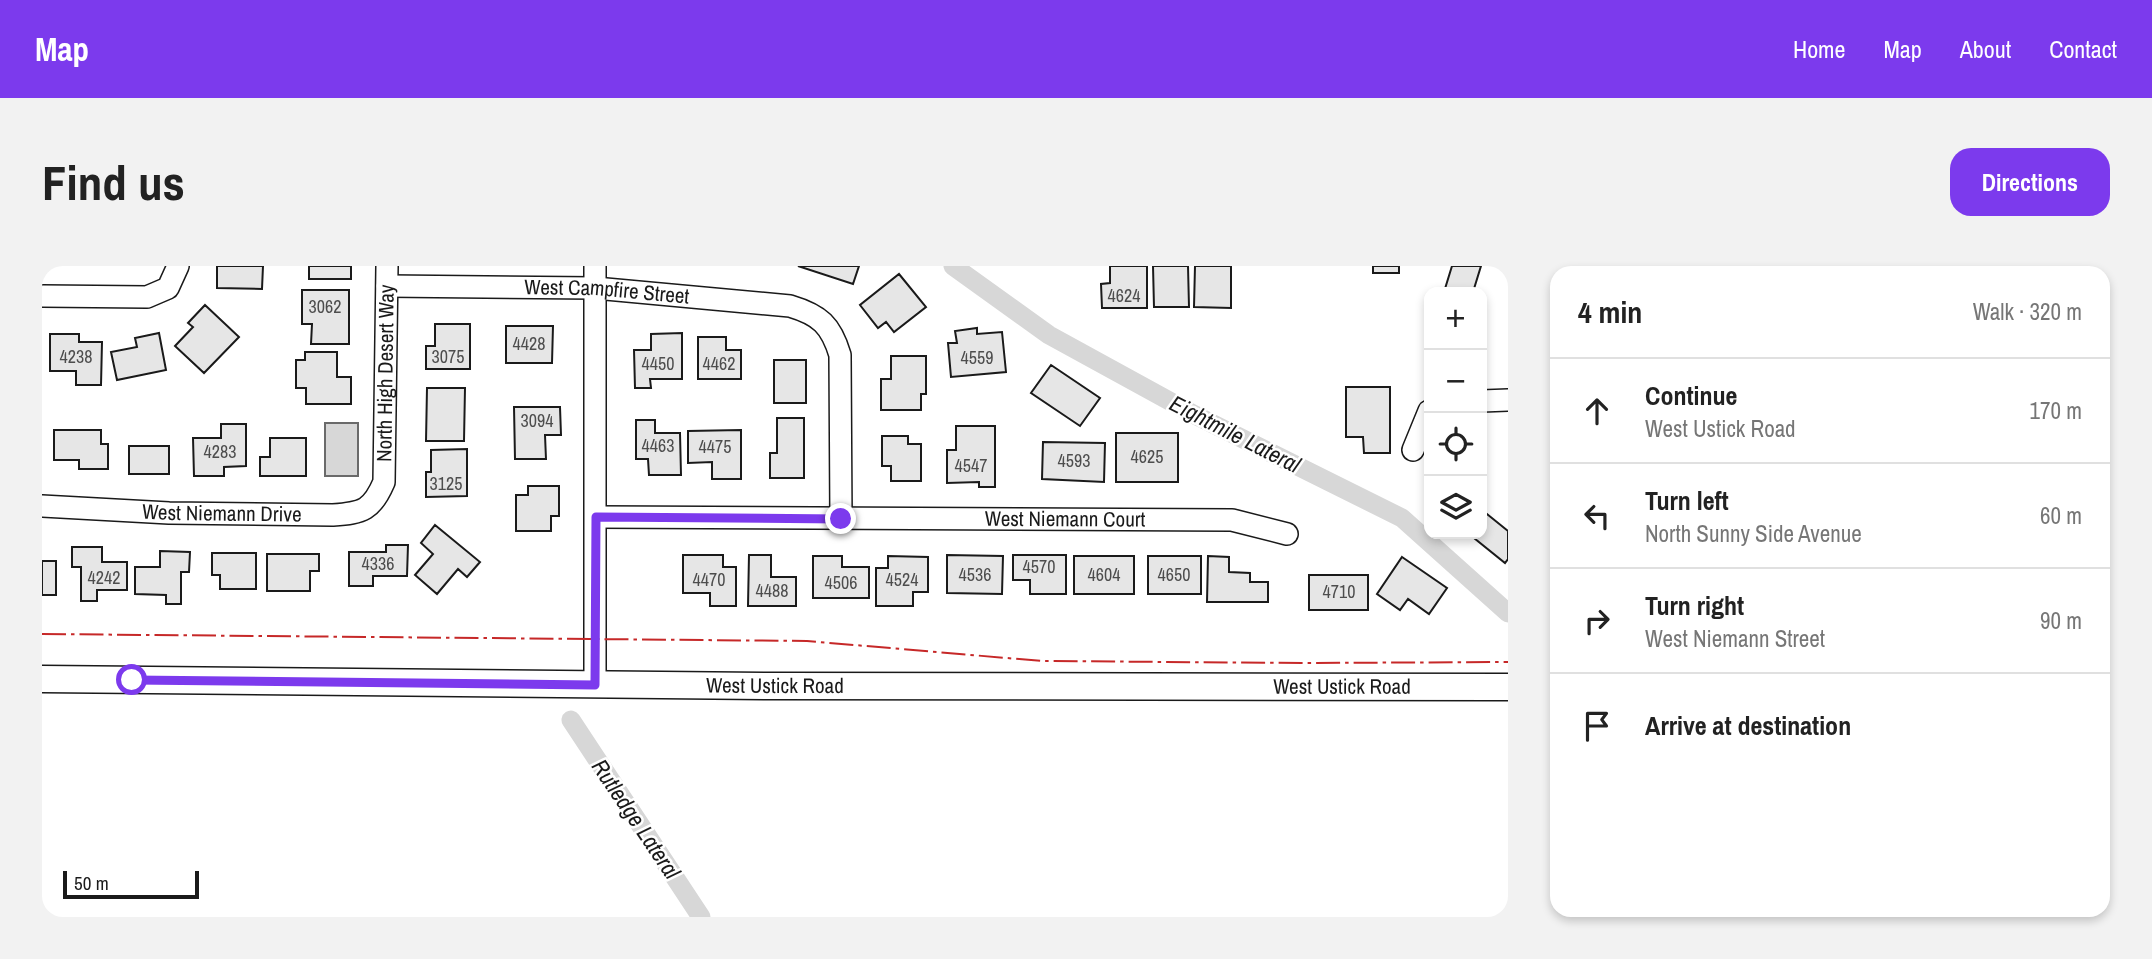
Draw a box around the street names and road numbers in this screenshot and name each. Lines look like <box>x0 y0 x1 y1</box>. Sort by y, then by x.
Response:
street label: West Campfire Street <box>524 272 691 311</box>
street label: North High Desert Way <box>369 284 401 462</box>
street label: West Niemann Drive <box>141 497 302 529</box>
street label: West Niemann Court <box>985 504 1146 534</box>
street label: West Ustick Road <box>706 670 844 700</box>
street label: West Ustick Road <box>1273 672 1411 701</box>

